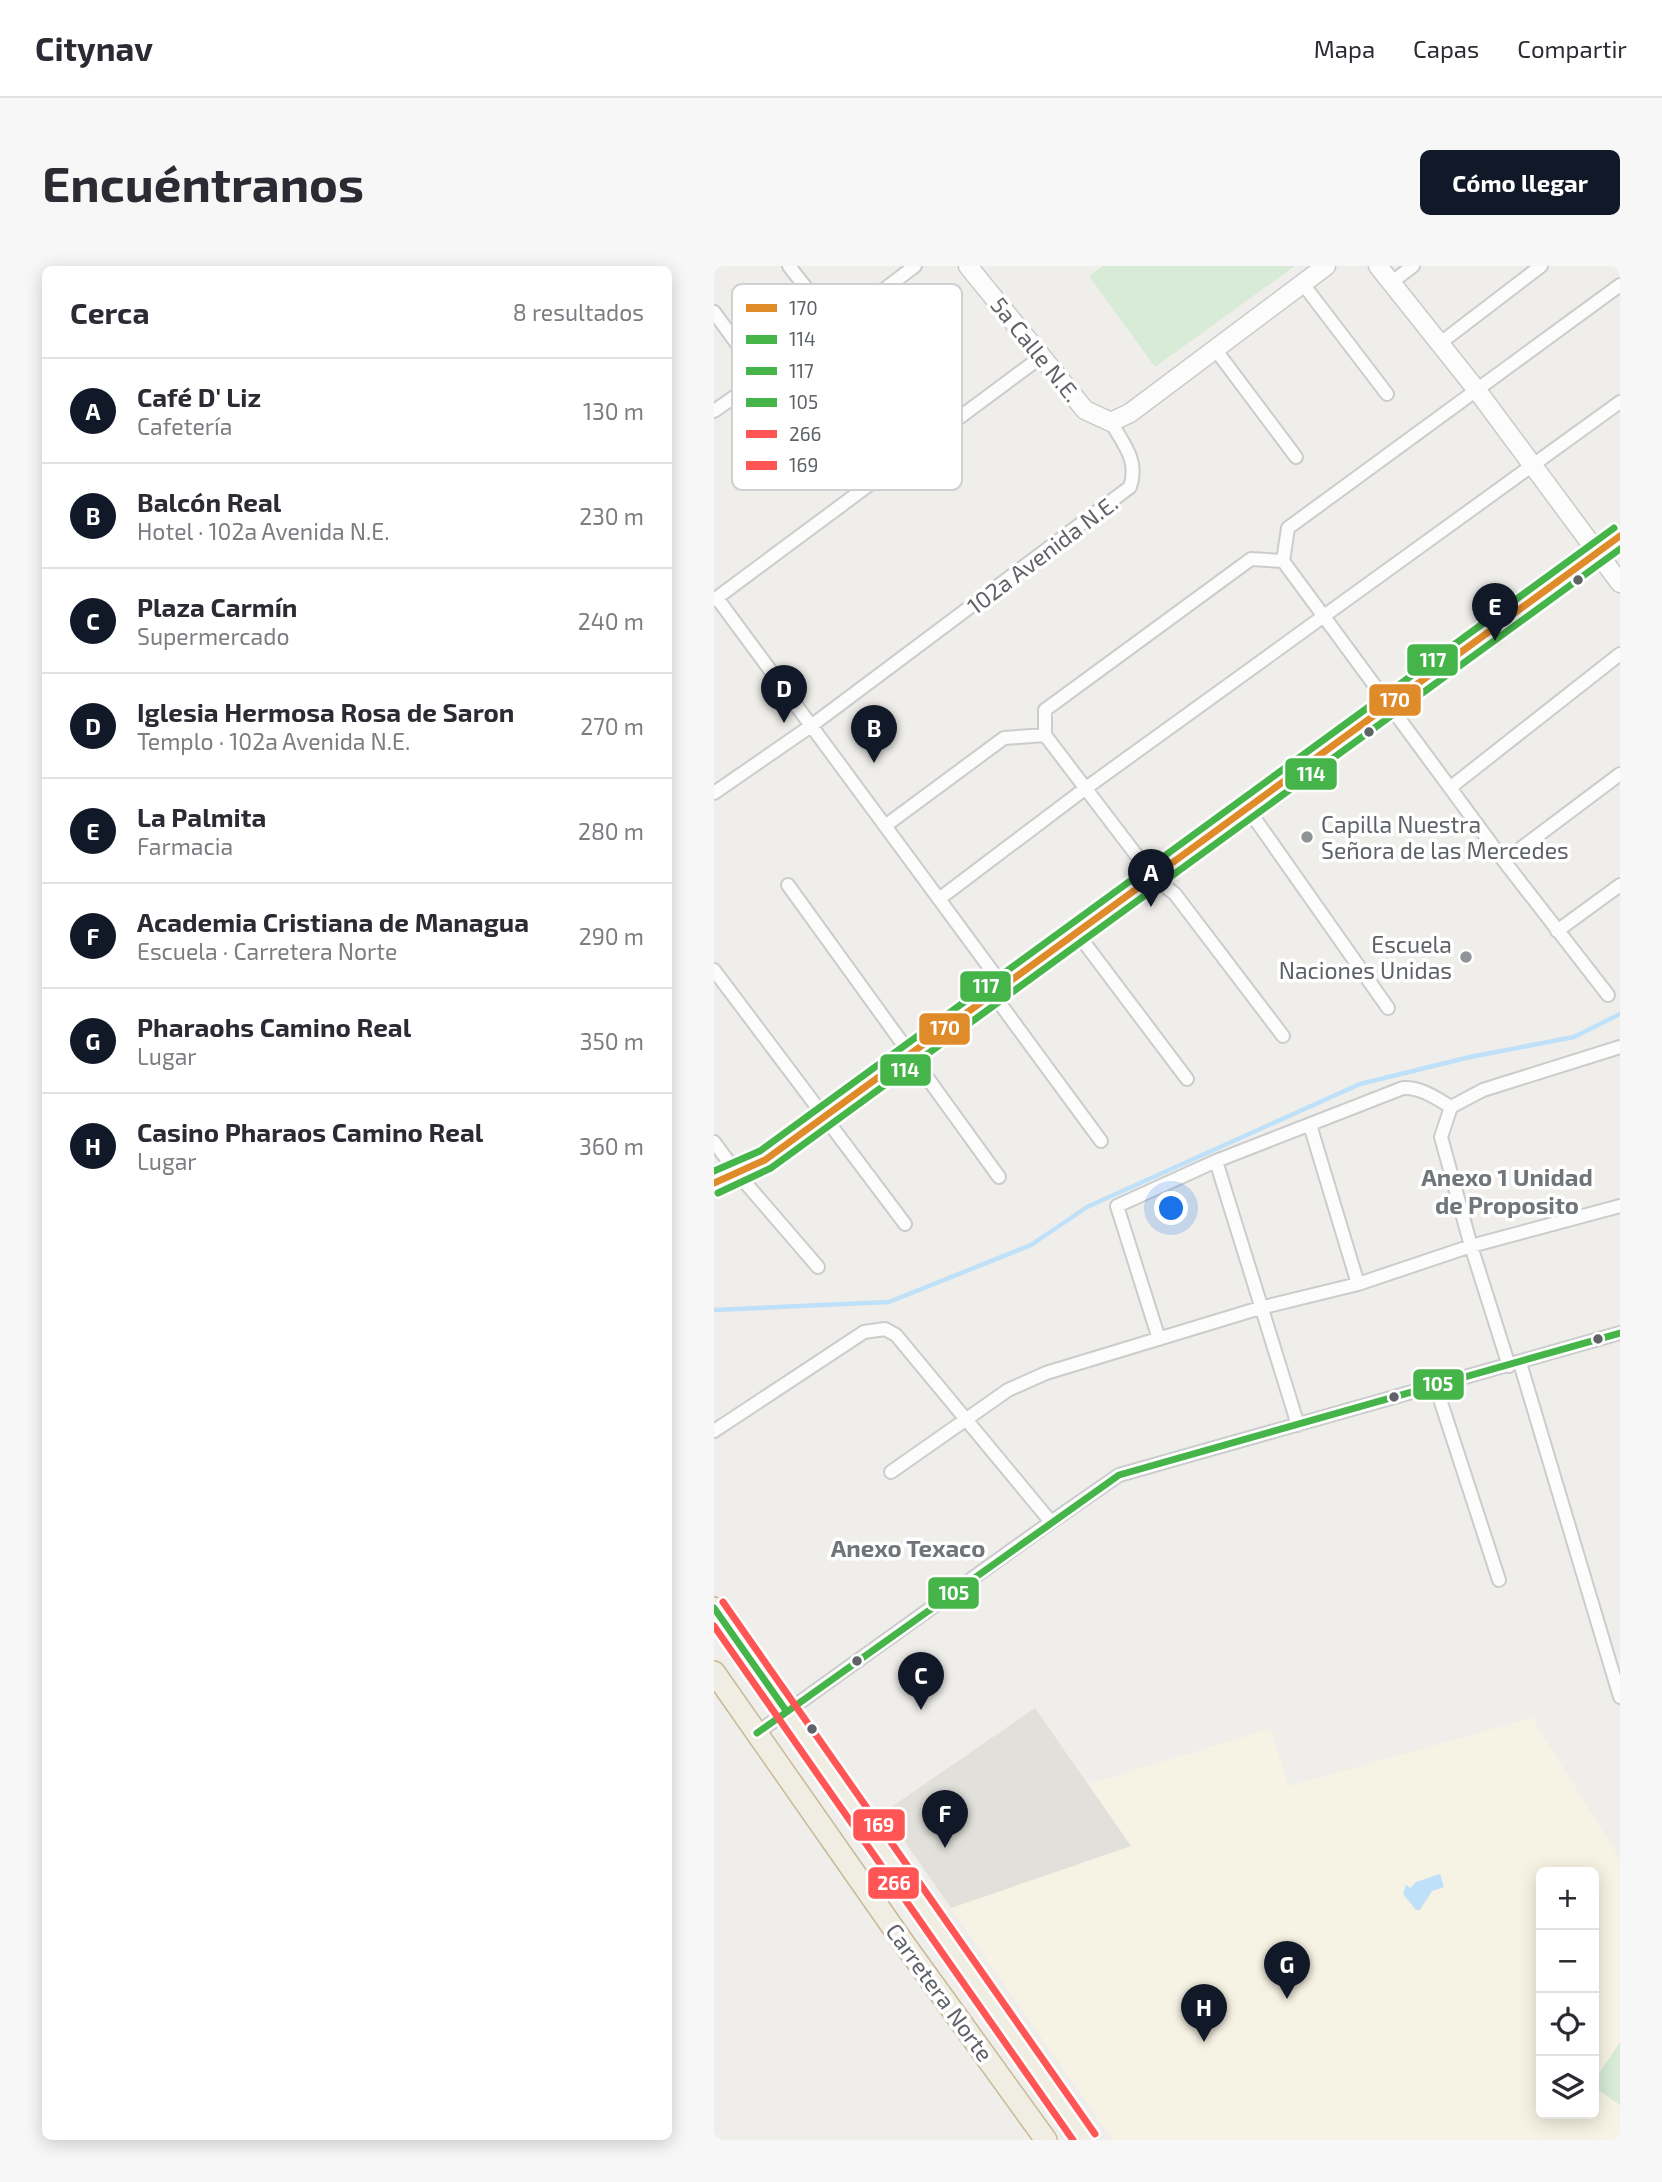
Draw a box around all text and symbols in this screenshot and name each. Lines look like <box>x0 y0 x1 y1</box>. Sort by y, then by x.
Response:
text: Citynav <box>35 28 153 68</box>
text: Mapa <box>1314 34 1375 63</box>
text: Capas <box>1413 34 1479 63</box>
text: Compartir <box>1517 34 1627 63</box>
button: Cómo llegar <box>1420 150 1620 215</box>
text: Encuéntranos <box>42 153 364 212</box>
legend <box>732 284 962 490</box>
street label: 5a Calle N.E. <box>985 291 1087 407</box>
text: Cerca <box>70 294 150 330</box>
text: 170 <box>789 296 818 319</box>
text: 8 resultados <box>513 298 644 326</box>
text: 114 <box>789 327 816 350</box>
text: 117 <box>789 359 814 382</box>
text: Café D' Liz <box>137 381 261 412</box>
text: 105 <box>789 390 818 413</box>
text: A <box>85 397 101 425</box>
text: 130 m <box>583 397 644 425</box>
text: Cafetería <box>137 412 232 440</box>
text: 266 <box>789 422 821 445</box>
text: 169 <box>789 453 818 476</box>
text: Balcón Real <box>137 486 281 517</box>
street label: 102a Avenida N.E. <box>961 488 1123 620</box>
text: B <box>86 502 100 530</box>
text: 230 m <box>579 502 644 530</box>
text: Hotel · 102a Avenida N.E. <box>137 517 390 545</box>
unlabelled marker <box>1571 573 1585 587</box>
pin: E <box>1472 583 1518 641</box>
text: Plaza Carmín <box>137 591 297 622</box>
text: C <box>86 607 100 635</box>
text: 240 m <box>578 607 644 635</box>
text: Supermercado <box>137 622 289 650</box>
line badge: 117 <box>1406 643 1459 677</box>
text: 117 <box>1420 648 1446 671</box>
pin: D <box>761 665 807 723</box>
line badge: 170 <box>1368 683 1422 717</box>
text: 170 <box>1380 688 1410 711</box>
text: Iglesia Hermosa Rosa de Saron <box>137 696 515 727</box>
pin: B <box>851 705 897 763</box>
text: D <box>85 712 101 740</box>
text: 270 m <box>580 712 644 740</box>
unlabelled marker <box>1362 725 1376 739</box>
text: Templo · 102a Avenida N.E. <box>137 727 410 755</box>
line badge: 114 <box>1284 757 1338 791</box>
text: 114 <box>1297 762 1325 785</box>
text: La Palmita <box>137 801 266 832</box>
place label: Capilla Nuestra Señora de las Mercedes <box>1321 810 1569 864</box>
text: E <box>86 817 100 845</box>
text: 280 m <box>578 817 644 845</box>
marker: Capilla Nuestra Señora de las Mercedes <box>1299 829 1315 845</box>
text: Farmacia <box>137 832 233 860</box>
pin: A <box>1128 849 1174 907</box>
text: Academia Cristiana de Managua <box>137 906 529 937</box>
text: F <box>87 922 99 950</box>
text: 290 m <box>579 922 644 950</box>
place label: Escuela Naciones Unidas <box>1279 930 1452 984</box>
text: Escuela · Carretera Norte <box>137 937 397 965</box>
marker: Escuela Naciones Unidas <box>1458 949 1474 965</box>
line badge: 117 <box>959 970 1012 1003</box>
text: 117 <box>973 974 999 997</box>
text: Pharaohs Camino Real <box>137 1011 411 1042</box>
line badge: 170 <box>918 1012 971 1046</box>
text: 170 <box>930 1016 960 1039</box>
text: G <box>86 1027 100 1055</box>
text: 350 m <box>580 1027 644 1055</box>
text: Lugar <box>137 1042 197 1070</box>
line badge: 114 <box>879 1053 932 1087</box>
text: 114 <box>891 1058 919 1081</box>
text: Casino Pharaos Camino Real <box>137 1116 483 1147</box>
text: H <box>85 1132 101 1160</box>
text: 360 m <box>579 1132 644 1160</box>
text: Lugar <box>137 1147 197 1175</box>
district label: Anexo 1 Unidad de Proposito <box>1421 1162 1593 1219</box>
your location <box>1154 1191 1188 1225</box>
unlabelled marker <box>1591 1332 1605 1346</box>
line badge: 105 <box>1412 1368 1465 1401</box>
text: 105 <box>1423 1372 1453 1395</box>
unlabelled marker <box>1387 1390 1401 1404</box>
district label: Anexo Texaco <box>831 1533 985 1562</box>
line badge: 105 <box>927 1576 980 1610</box>
text: 105 <box>939 1581 969 1604</box>
pin: C <box>898 1652 944 1710</box>
unlabelled marker <box>850 1654 864 1668</box>
unlabelled marker <box>805 1722 819 1736</box>
pin: F <box>922 1790 968 1848</box>
line badge: 169 <box>852 1808 906 1842</box>
text: 169 <box>864 1813 894 1836</box>
line badge: 266 <box>867 1866 920 1900</box>
map controls <box>1536 1867 1599 2119</box>
button: + <box>1536 1867 1599 1930</box>
text: 266 <box>877 1871 911 1894</box>
street label: Carretera Norte <box>880 1917 1000 2067</box>
button: − <box>1536 1930 1599 1993</box>
pin: G <box>1264 1941 1310 1999</box>
pin: H <box>1181 1984 1227 2042</box>
button: locate <box>1536 1993 1599 2056</box>
button: layers <box>1536 2056 1599 2119</box>

